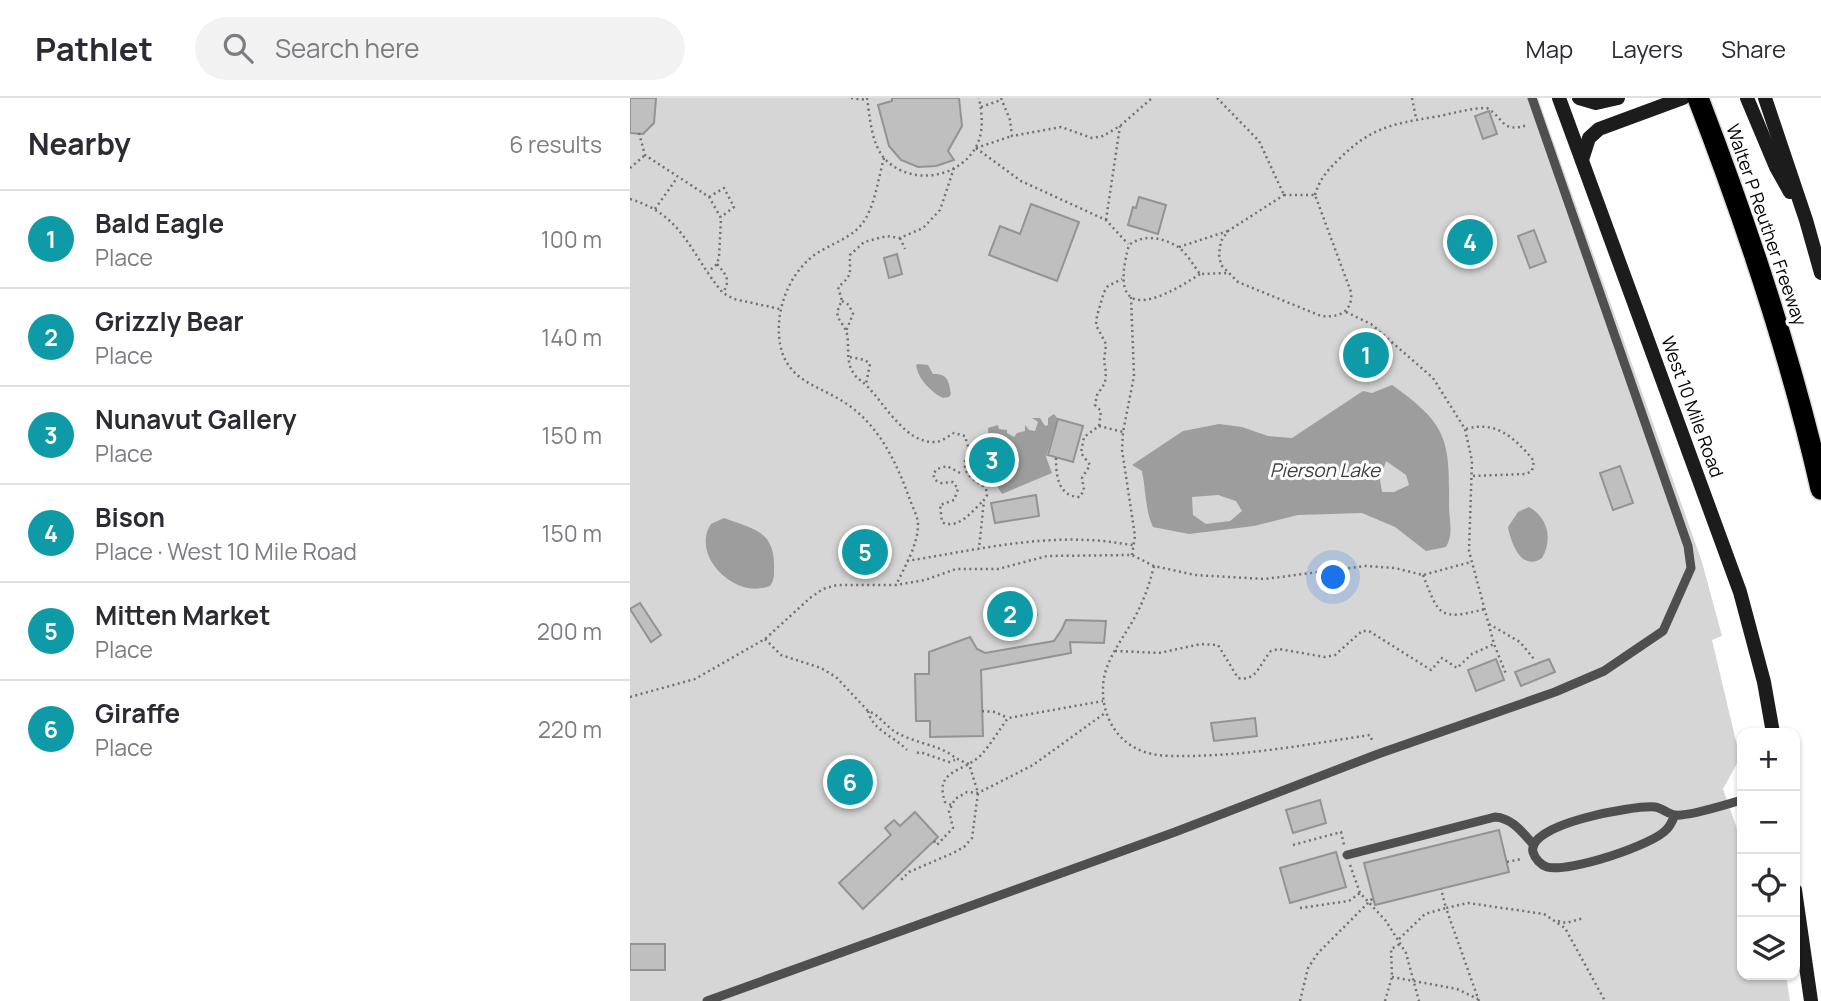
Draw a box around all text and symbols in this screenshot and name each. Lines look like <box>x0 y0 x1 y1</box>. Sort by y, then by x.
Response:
search box <box>195 17 685 80</box>
text: Pathlet <box>35 26 153 71</box>
icon: search <box>219 29 257 67</box>
text: Search here <box>275 30 420 66</box>
text: Map <box>1526 32 1573 65</box>
text: Layers <box>1611 32 1683 65</box>
text: Share <box>1721 32 1786 65</box>
street label: Walter P Reuther Freeway <box>1721 121 1813 329</box>
text: Nearby <box>28 123 131 164</box>
text: 6 results <box>509 128 602 160</box>
text: Bald Eagle <box>95 205 224 241</box>
pin: 4 <box>1447 216 1493 268</box>
text: 1 <box>46 223 56 255</box>
text: 100 m <box>541 223 602 255</box>
text: Place <box>95 241 153 273</box>
text: Grizzly Bear <box>95 303 244 339</box>
text: 2 <box>44 321 58 353</box>
text: 140 m <box>541 321 602 353</box>
pin: 1 <box>1343 329 1389 381</box>
street label: West 10 Mile Road <box>1656 333 1730 481</box>
text: Place <box>95 339 153 371</box>
text: Nunavut Gallery <box>95 401 296 437</box>
text: 3 <box>44 419 58 451</box>
text: 150 m <box>542 419 602 451</box>
pin: 3 <box>969 434 1015 486</box>
text: Place <box>95 437 153 469</box>
water label: Pierson Lake <box>1270 457 1382 483</box>
text: Bison <box>95 499 165 535</box>
text: 4 <box>44 517 58 549</box>
text: 150 m <box>542 517 602 549</box>
pin: 5 <box>842 526 888 578</box>
text: Place · West 10 Mile Road <box>95 535 357 567</box>
your location <box>1316 560 1350 594</box>
pin: 2 <box>987 588 1033 640</box>
text: Mitten Market <box>95 597 270 633</box>
text: 5 <box>44 615 58 647</box>
text: 200 m <box>537 615 602 647</box>
text: Place <box>95 633 153 665</box>
text: Giraffe <box>95 695 180 731</box>
text: 6 <box>44 713 58 745</box>
text: 220 m <box>538 713 602 745</box>
map controls <box>1737 728 1800 980</box>
button: + <box>1737 728 1800 791</box>
text: Place <box>95 731 153 763</box>
pin: 6 <box>827 756 873 808</box>
button: − <box>1737 791 1800 854</box>
button: locate <box>1737 854 1800 917</box>
button: layers <box>1737 917 1800 980</box>

